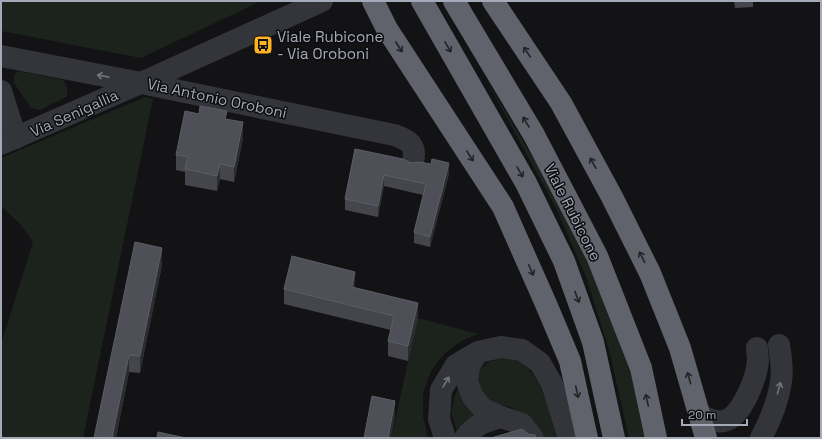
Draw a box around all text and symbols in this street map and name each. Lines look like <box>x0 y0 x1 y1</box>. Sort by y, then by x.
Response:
place label: Viale Rubicone - Via Oroboni <box>277 27 383 63</box>
bus stop icon: Viale Rubicone - Via Oroboni <box>252 34 274 56</box>
one-way arrow <box>395 41 403 53</box>
one-way arrow <box>445 41 453 53</box>
one-way arrow <box>522 46 530 58</box>
one-way arrow <box>97 71 110 79</box>
street label: Via Antonio Oroboni <box>146 74 288 122</box>
street label: Via Senigallia <box>27 85 121 141</box>
one-way arrow <box>522 116 530 128</box>
one-way arrow <box>466 150 474 162</box>
one-way arrow <box>589 157 597 169</box>
street label: Viale Rubicone <box>540 160 606 264</box>
one-way arrow <box>516 166 524 178</box>
one-way arrow <box>638 251 645 263</box>
one-way arrow <box>528 264 535 276</box>
one-way arrow <box>574 291 581 304</box>
one-way arrow <box>685 372 692 385</box>
one-way arrow <box>443 376 451 388</box>
one-way arrow <box>776 382 783 395</box>
one-way arrow <box>573 385 581 398</box>
one-way arrow <box>643 394 651 407</box>
scale bar <box>682 401 747 427</box>
text: 20 m <box>688 407 716 423</box>

